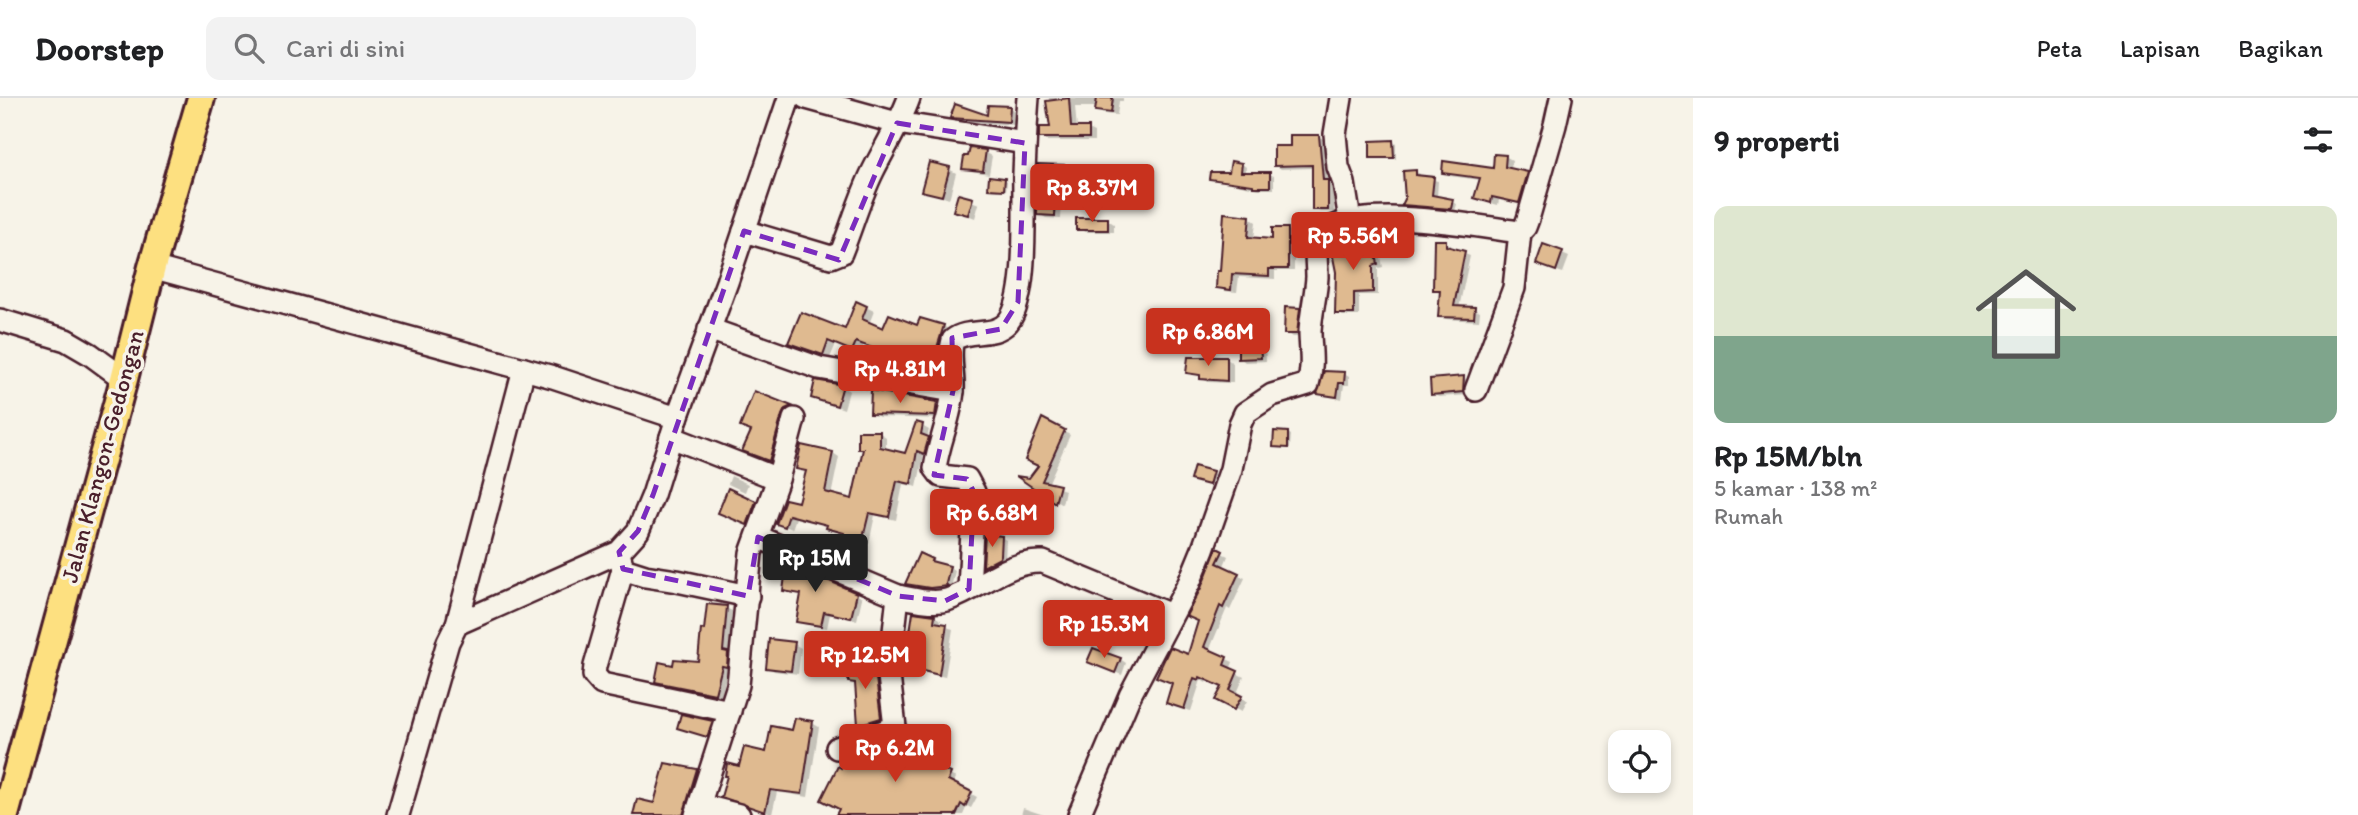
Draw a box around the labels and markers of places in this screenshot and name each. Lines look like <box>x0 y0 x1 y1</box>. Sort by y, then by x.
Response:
pin: Rp 8.37M <box>1020 164 1164 224</box>
pin: Rp 5.56M <box>1281 212 1425 272</box>
pin: Rp 6.86M <box>1136 308 1280 368</box>
pin: Rp 4.81M <box>828 345 972 405</box>
pin: Rp 6.68M <box>920 490 1064 549</box>
pin: Rp 15M <box>758 534 872 594</box>
pin: Rp 15.3M <box>1032 601 1176 660</box>
pin: Rp 12.5M <box>793 632 937 691</box>
pin: Rp 6.2M <box>830 724 960 784</box>

